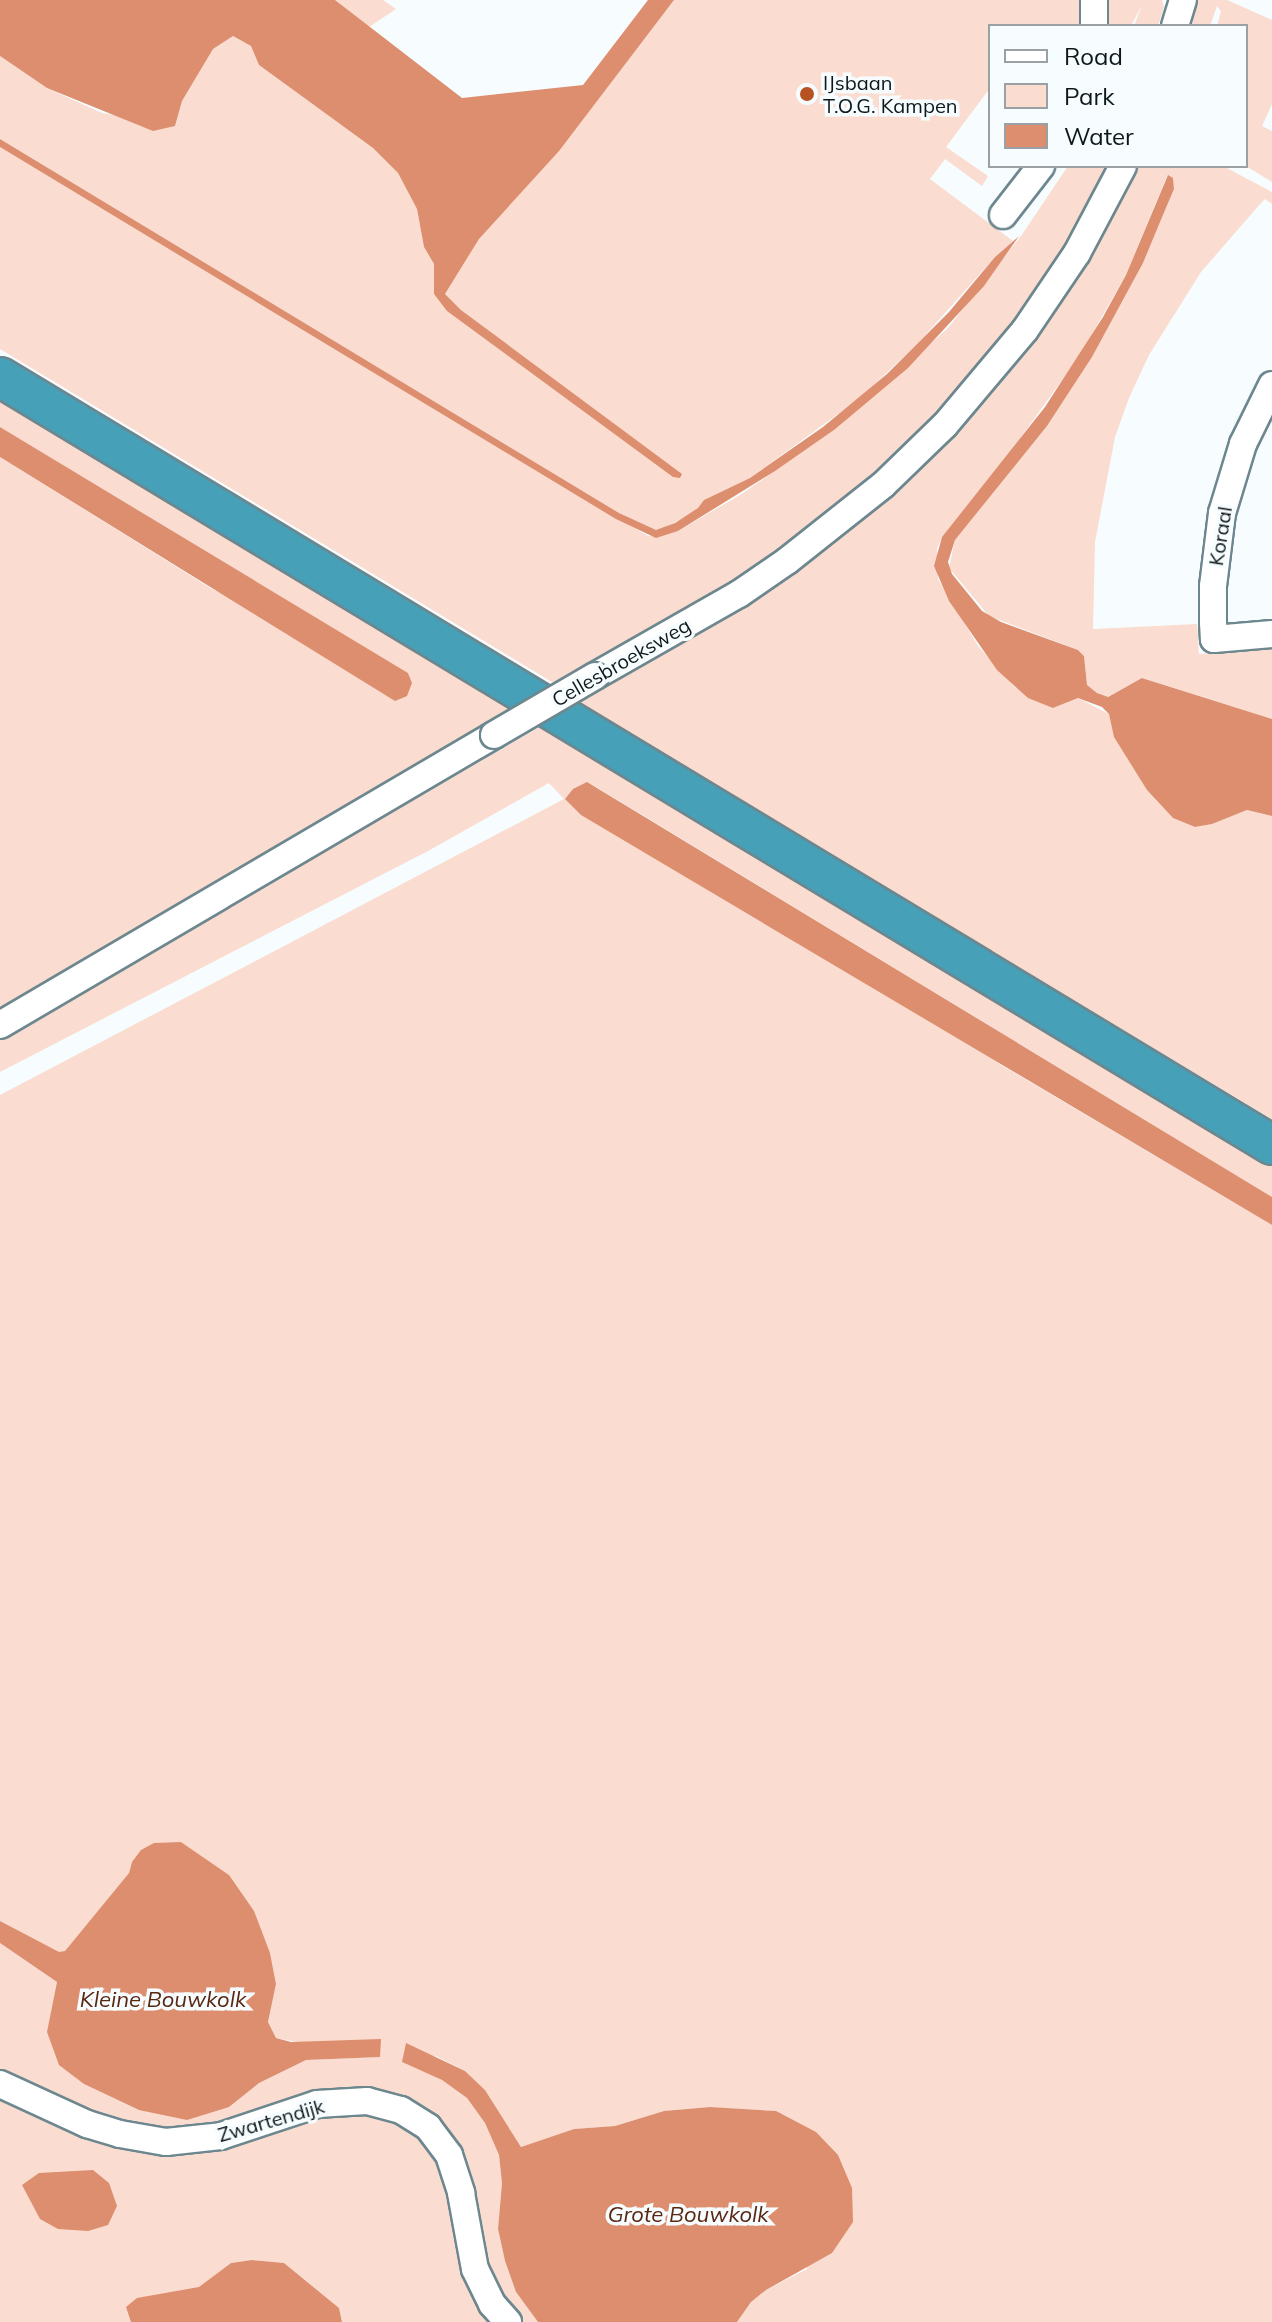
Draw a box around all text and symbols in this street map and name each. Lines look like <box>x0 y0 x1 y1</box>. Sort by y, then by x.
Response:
legend <box>988 24 1248 168</box>
text: Road <box>1064 41 1123 71</box>
place label: IJsbaan T.O.G. Kampen <box>823 70 958 117</box>
text: Park <box>1064 81 1115 111</box>
marker: IJsbaan T.O.G. Kampen <box>798 85 816 103</box>
text: Water <box>1064 121 1134 151</box>
street label: Koraal <box>1203 505 1237 567</box>
street label: Cellesbroeksweg <box>548 613 694 711</box>
water label: Kleine Bouwkolk <box>80 1987 246 2013</box>
street label: Zwartendijk <box>215 2093 327 2147</box>
water label: Grote Bouwkolk <box>607 2202 769 2228</box>

